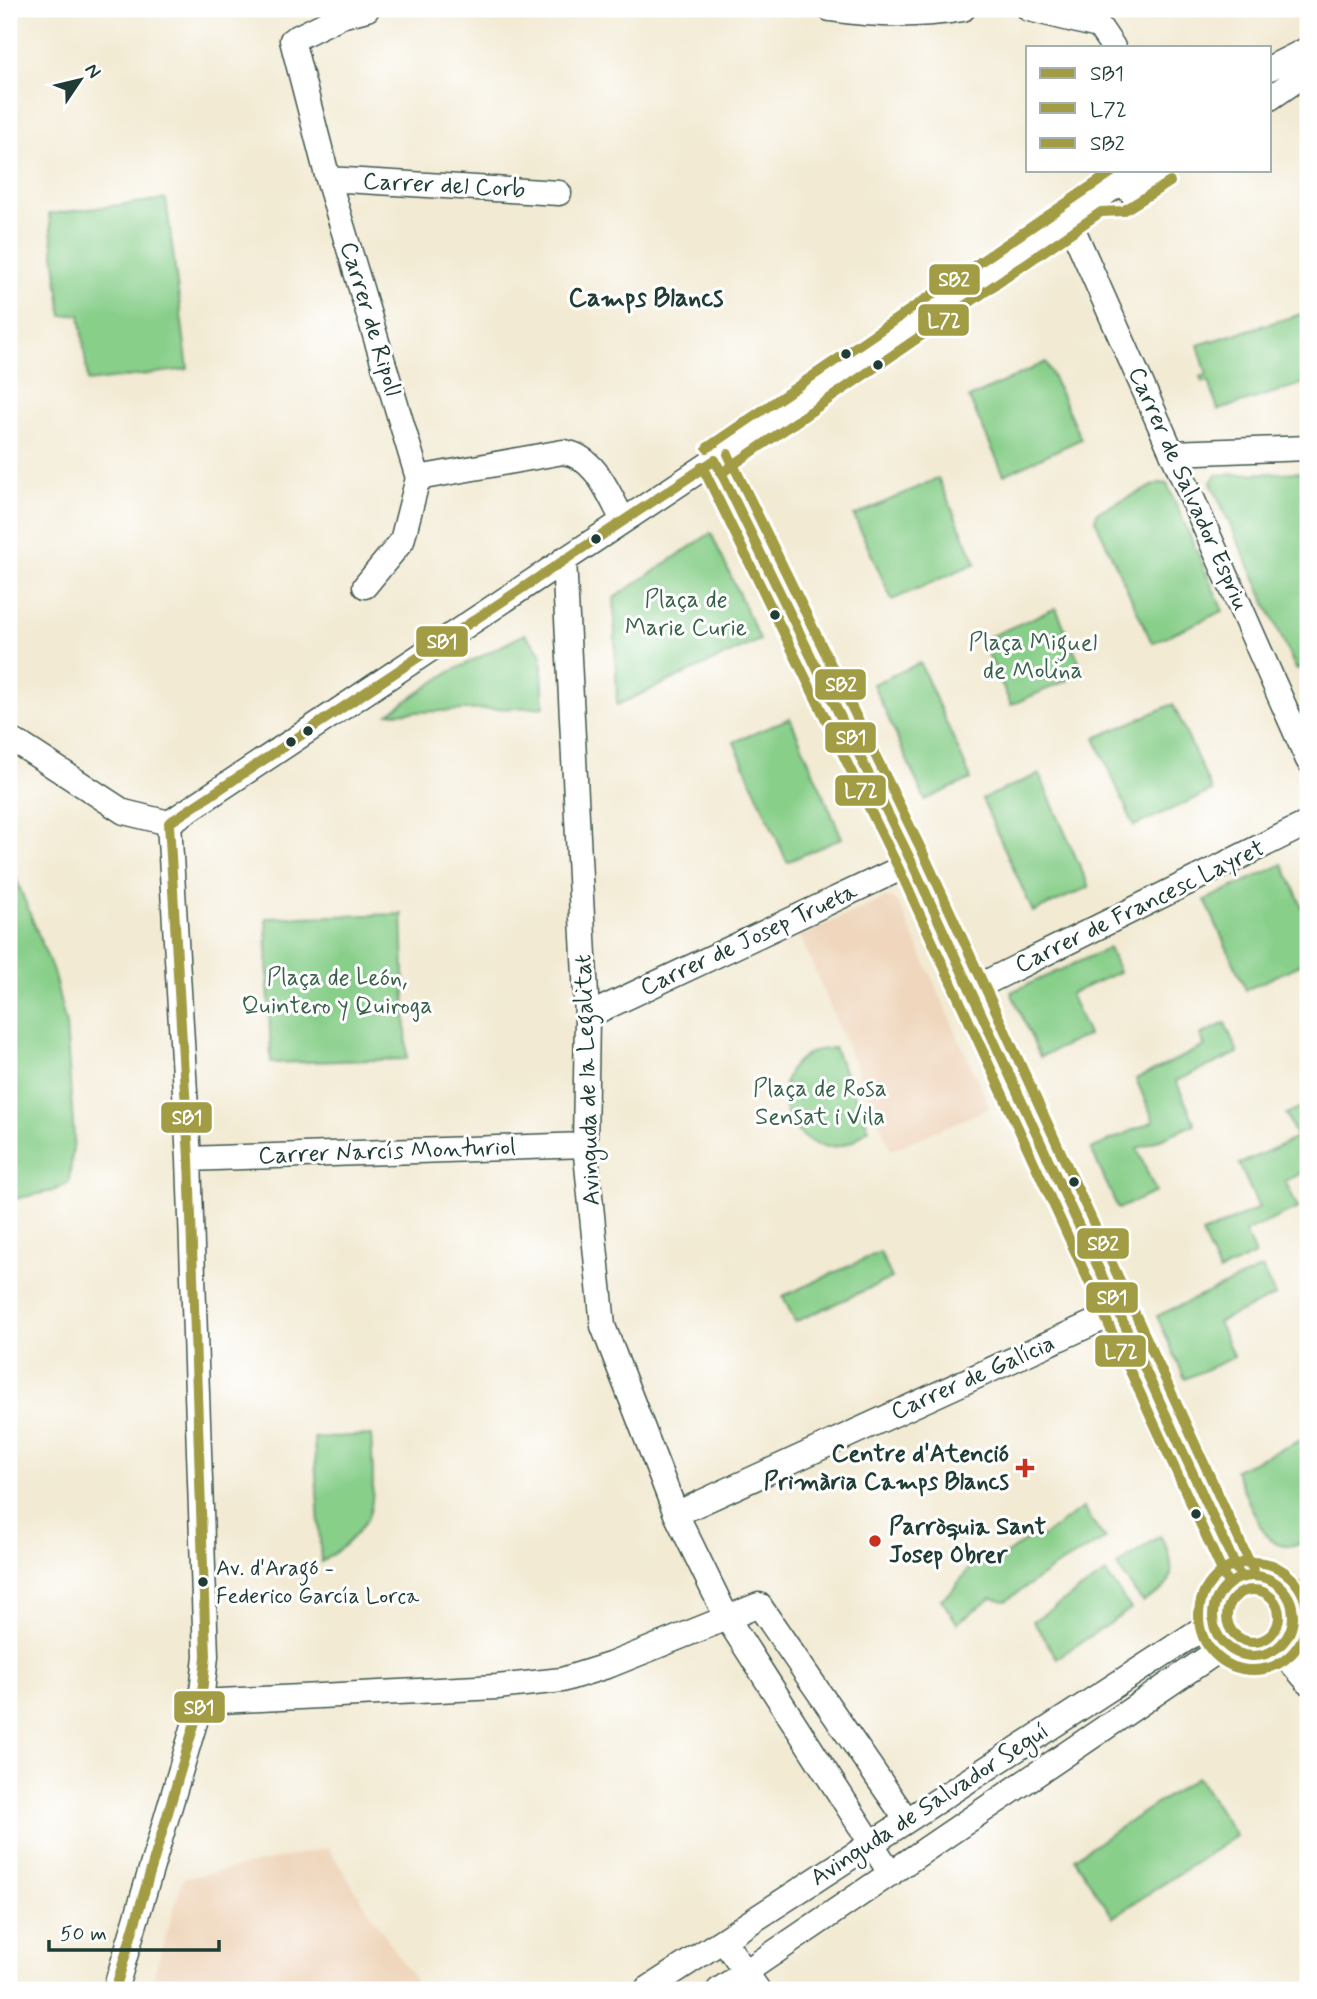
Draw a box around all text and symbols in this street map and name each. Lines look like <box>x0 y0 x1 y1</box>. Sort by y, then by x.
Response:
north arrow <box>46 46 116 116</box>
legend <box>1026 46 1272 172</box>
text: N <box>79 59 107 83</box>
text: SB1 <box>1090 60 1124 88</box>
text: L72 <box>1090 96 1127 124</box>
text: SB2 <box>1090 130 1125 158</box>
street label: Carrer del Corb <box>362 166 526 206</box>
street label: Carrer de Ripoll <box>332 238 408 400</box>
line badge: SB2 <box>928 263 981 296</box>
text: SB2 <box>938 268 970 293</box>
district label: Camps Blancs <box>568 282 724 316</box>
line badge: L72 <box>917 303 970 337</box>
text: L72 <box>927 309 961 334</box>
unlabelled marker <box>839 347 853 361</box>
unlabelled marker <box>871 358 885 372</box>
street label: Carrer de Salvador Espriu <box>1120 362 1256 616</box>
unlabelled marker <box>589 532 603 546</box>
park label: Plaça de Marie Curie <box>625 585 747 644</box>
unlabelled marker <box>768 608 782 622</box>
line badge: SB1 <box>415 625 469 658</box>
park label: Plaça Miguel de Molina <box>969 628 1097 687</box>
text: SB1 <box>427 630 457 655</box>
line badge: SB2 <box>814 668 867 701</box>
text: SB2 <box>825 673 857 698</box>
line badge: SB1 <box>824 721 877 754</box>
unlabelled marker <box>301 724 315 738</box>
text: SB1 <box>836 726 866 751</box>
unlabelled marker <box>284 735 298 749</box>
line badge: L72 <box>834 774 887 807</box>
text: L72 <box>844 779 878 804</box>
street label: Carrer de Francesc Layret <box>1010 833 1270 981</box>
street label: Carrer de Josep Trueta <box>636 876 863 1004</box>
street label: Avinguda de la Legalitat <box>568 954 611 1206</box>
park label: Plaça de León, Quintero y Quiroga <box>241 963 433 1022</box>
park label: Plaça de Rosa Sensat i Vila <box>753 1074 887 1133</box>
line badge: SB1 <box>160 1101 213 1134</box>
text: SB1 <box>172 1106 202 1131</box>
street label: Carrer Narcís Monturiol <box>258 1132 517 1172</box>
unlabelled marker <box>1067 1175 1081 1189</box>
line badge: SB2 <box>1076 1227 1130 1260</box>
text: SB2 <box>1087 1232 1119 1257</box>
line badge: SB1 <box>1085 1281 1139 1314</box>
text: SB1 <box>1097 1286 1127 1311</box>
street label: Carrer de Galícia <box>886 1328 1060 1428</box>
line badge: L72 <box>1094 1334 1147 1368</box>
text: L72 <box>1104 1340 1138 1365</box>
place label: Centre d'Atenció Primària Camps Blancs <box>764 1439 1010 1498</box>
marker: Centre d'Atenció Primària Camps Blancs <box>1015 1458 1035 1478</box>
unlabelled marker <box>1189 1507 1203 1521</box>
place label: Parròquia Sant Josep Obrer <box>889 1512 1047 1571</box>
marker: Parròquia Sant Josep Obrer <box>867 1533 883 1549</box>
place label: Av. d'Aragó - Federico García Lorca <box>216 1555 420 1611</box>
marker: Av. d'Aragó - Federico García Lorca <box>196 1575 210 1589</box>
line badge: SB1 <box>173 1690 226 1724</box>
text: SB1 <box>184 1696 214 1721</box>
street label: Avinguda de Salvador Seguí <box>805 1716 1056 1895</box>
scale bar <box>49 1908 219 1952</box>
text: 50 m <box>60 1920 107 1948</box>

